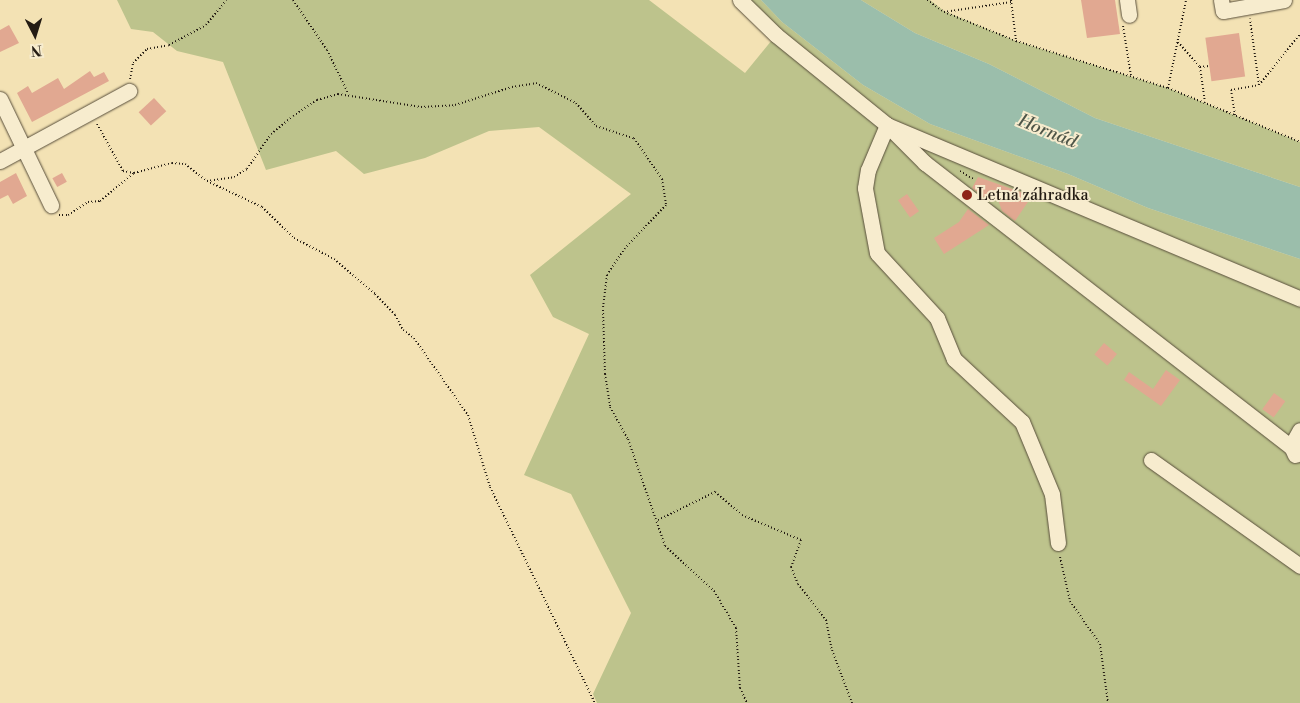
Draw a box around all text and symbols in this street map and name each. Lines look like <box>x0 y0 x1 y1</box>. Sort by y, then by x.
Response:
north arrow <box>10 10 60 60</box>
text: N <box>30 40 43 59</box>
water label: Hornád <box>1014 110 1080 154</box>
place label: Letná záhradka <box>977 185 1089 205</box>
marker: Letná záhradka <box>961 189 973 201</box>

